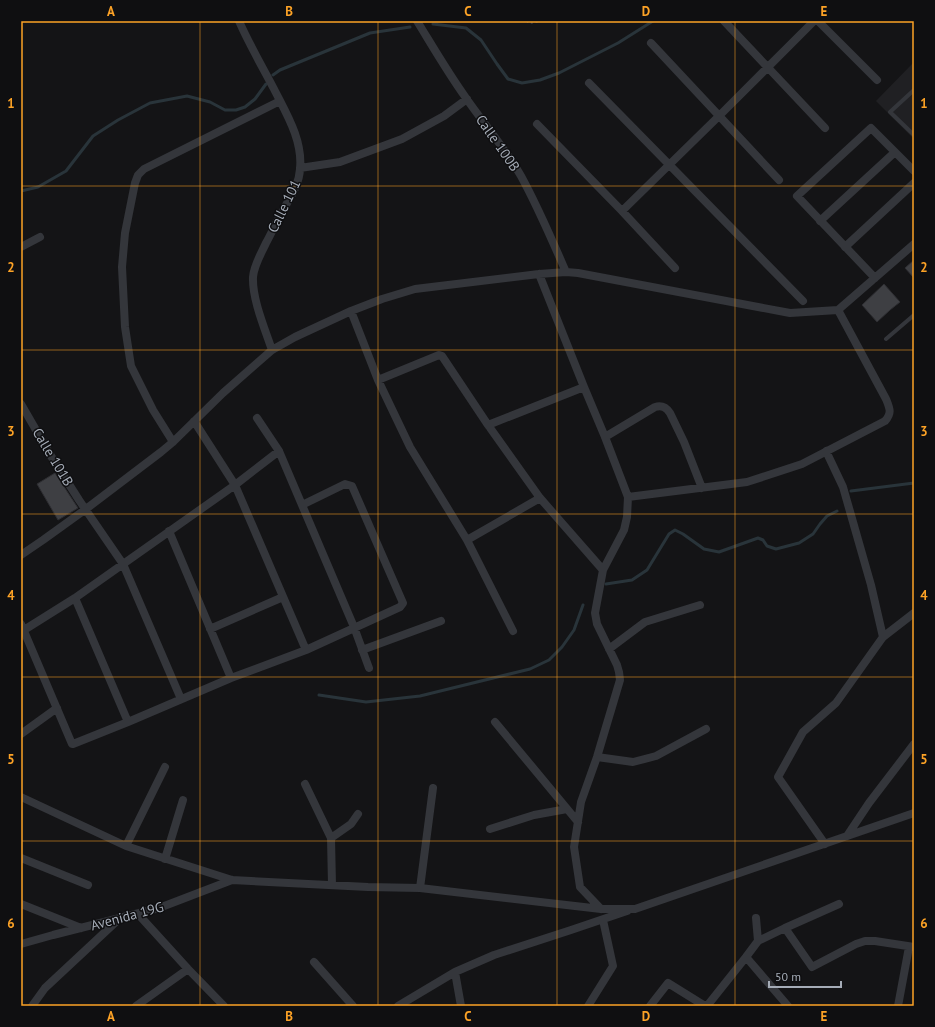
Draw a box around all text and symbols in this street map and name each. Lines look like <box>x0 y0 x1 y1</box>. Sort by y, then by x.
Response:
text: A <box>107 3 115 20</box>
text: B <box>285 3 293 20</box>
text: C <box>464 3 472 20</box>
text: D <box>642 3 650 20</box>
text: E <box>821 3 828 20</box>
text: 1 <box>7 95 15 112</box>
text: 1 <box>920 95 928 112</box>
street label: Calle 100B <box>472 111 524 175</box>
street label: Calle 101 <box>263 177 305 235</box>
text: 2 <box>7 259 15 276</box>
text: 2 <box>920 259 928 276</box>
text: 3 <box>7 423 15 440</box>
text: 3 <box>920 423 928 440</box>
street label: Calle 101B <box>29 425 77 489</box>
text: 4 <box>7 587 15 604</box>
text: 4 <box>920 587 928 604</box>
text: 5 <box>7 751 15 768</box>
text: 5 <box>920 751 928 768</box>
street label: Avenida 19G <box>89 898 165 934</box>
text: 6 <box>7 915 15 932</box>
text: 6 <box>920 915 928 932</box>
scale bar <box>769 963 841 989</box>
text: 50 m <box>775 969 801 984</box>
text: A <box>107 1008 115 1025</box>
text: B <box>285 1008 293 1025</box>
text: C <box>464 1008 472 1025</box>
text: D <box>642 1008 650 1025</box>
text: E <box>821 1008 828 1025</box>

